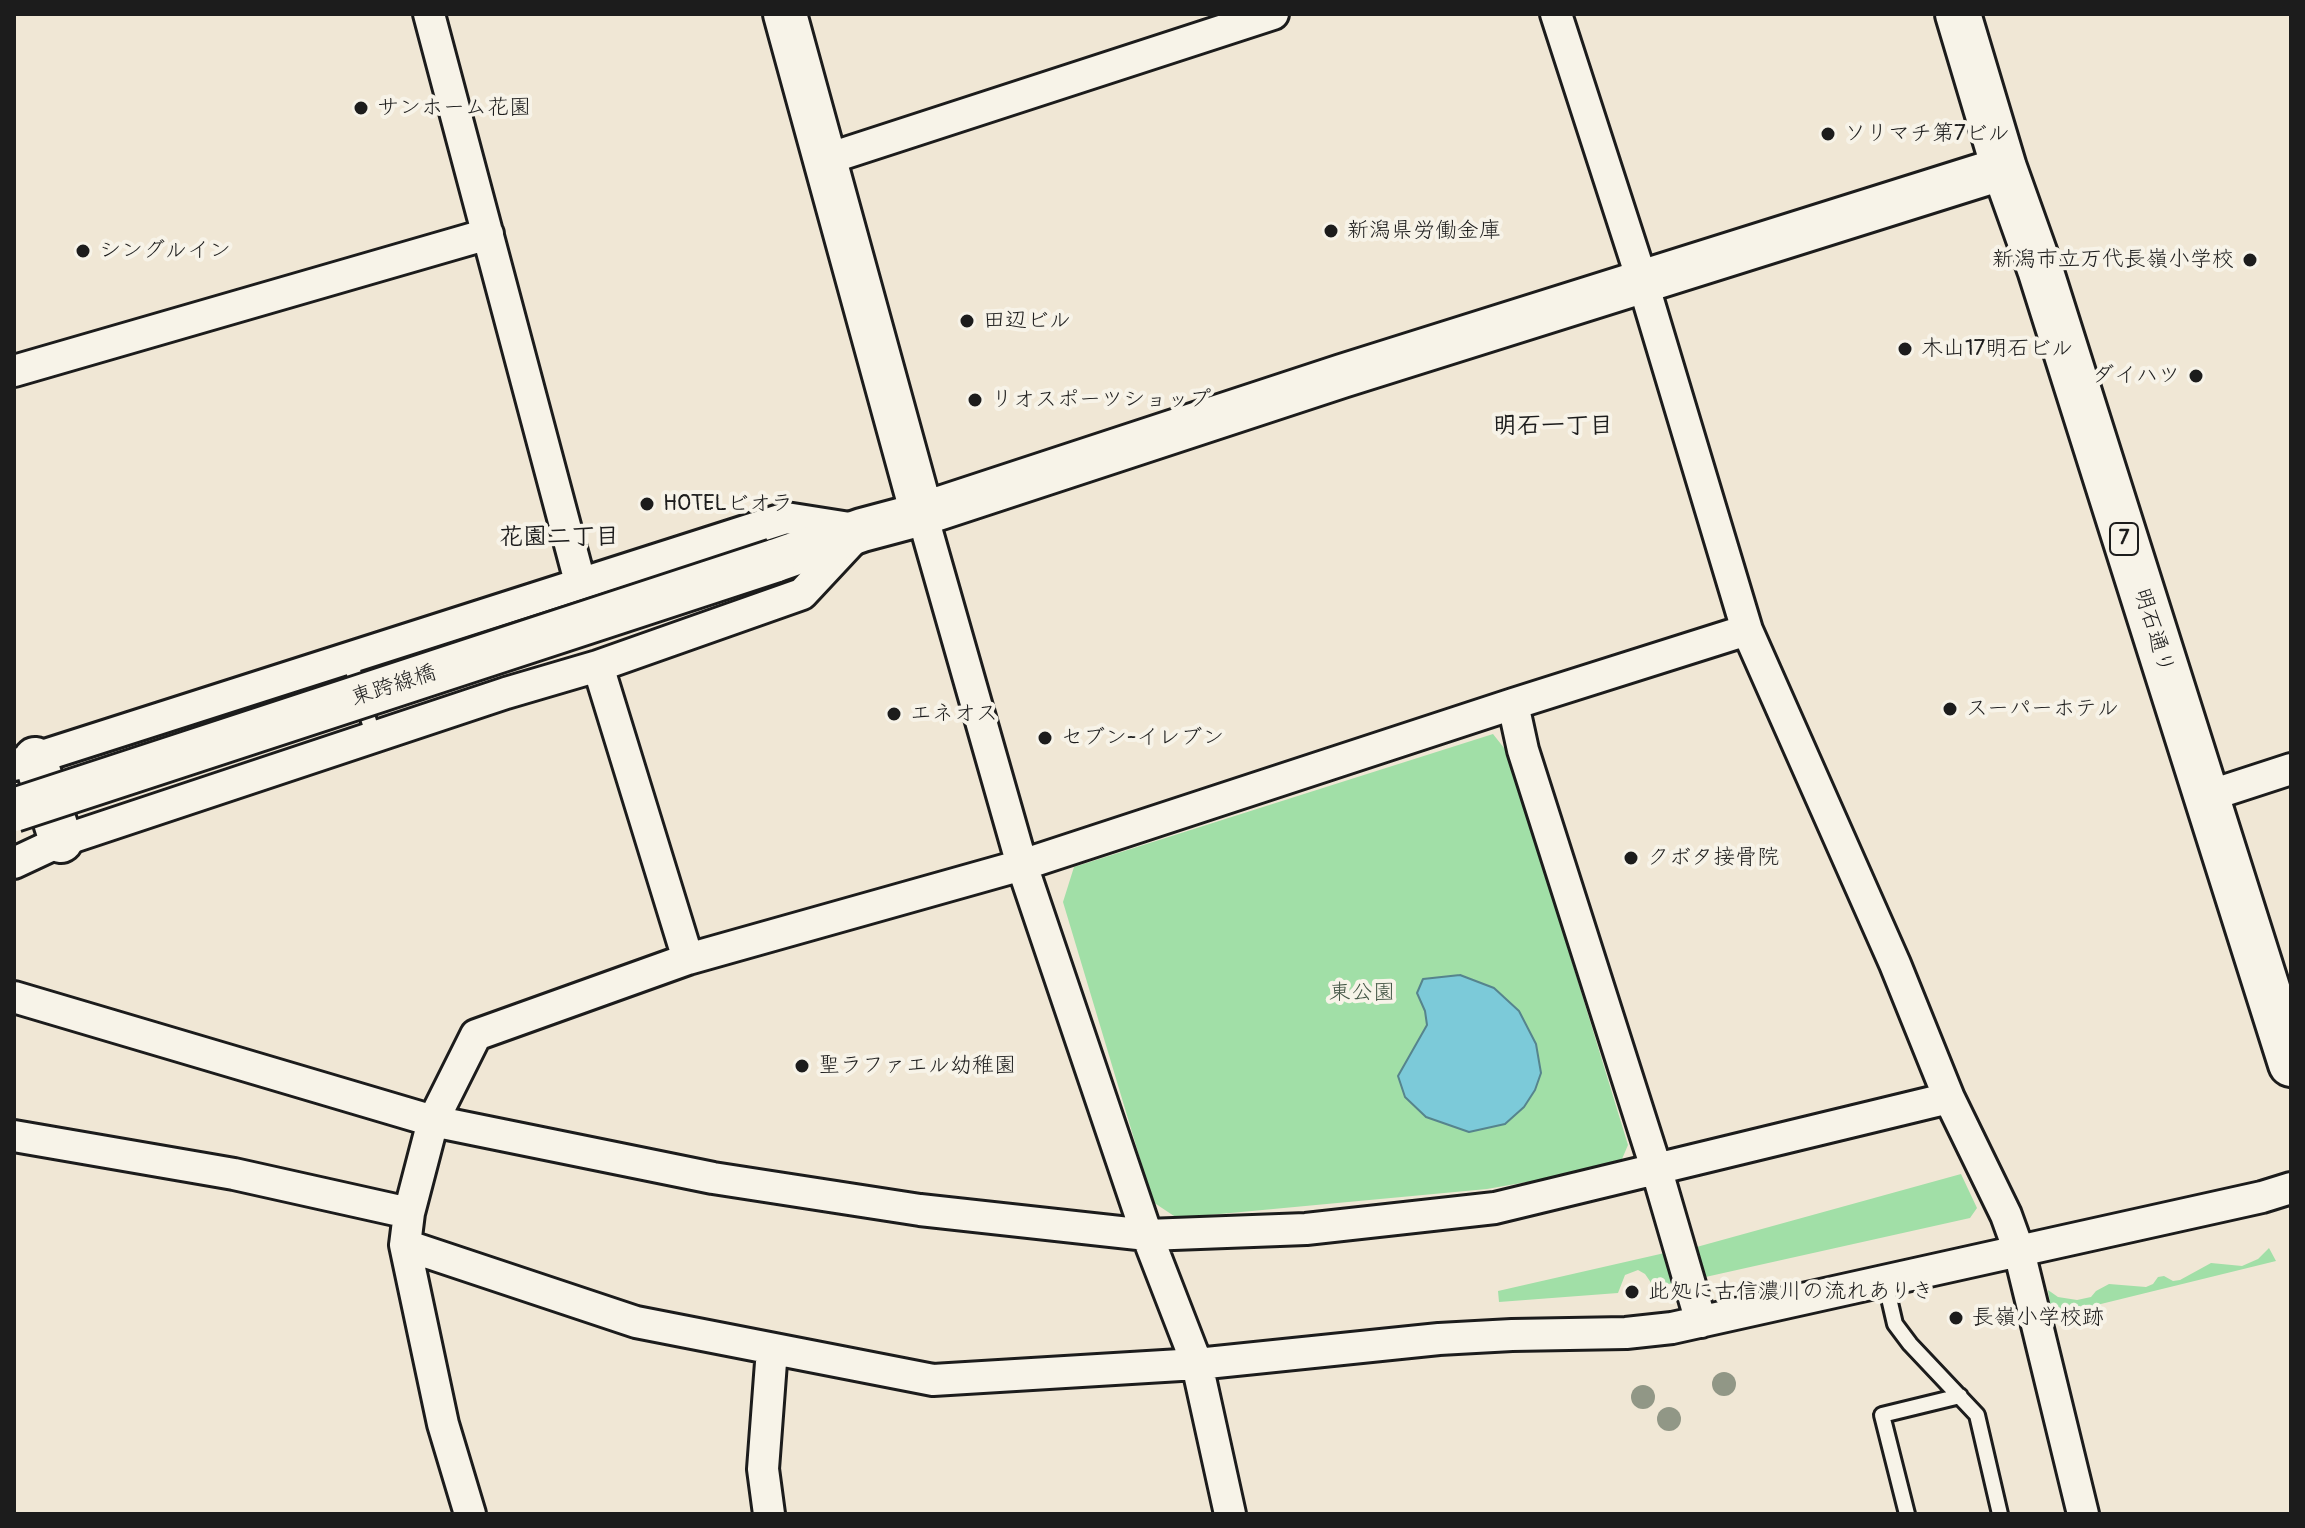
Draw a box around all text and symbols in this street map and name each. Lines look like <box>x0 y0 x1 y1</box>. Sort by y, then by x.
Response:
place label: サンホーム花園 <box>377 95 531 121</box>
marker: サンホーム花園 <box>352 99 370 117</box>
place label: ソリマチ第7ビル <box>1844 121 2010 147</box>
marker: ソリマチ第7ビル <box>1819 125 1837 143</box>
place label: 新潟県労働金庫 <box>1347 218 1501 244</box>
marker: 新潟県労働金庫 <box>1322 222 1340 240</box>
place label: シングルイン <box>99 238 231 264</box>
marker: シングルイン <box>74 242 92 260</box>
place label: 新潟市立万代長嶺小学校 <box>1992 247 2234 273</box>
marker: 新潟市立万代長嶺小学校 <box>2241 251 2259 269</box>
place label: 田辺ビル <box>983 308 1071 334</box>
marker: 田辺ビル <box>958 312 976 330</box>
place label: 木山17明石ビル <box>1921 336 2073 362</box>
marker: 木山17明石ビル <box>1896 340 1914 358</box>
place label: ダイハツ <box>2092 363 2180 389</box>
marker: ダイハツ <box>2187 367 2205 385</box>
place label: リオスポーツショップ <box>991 387 1211 413</box>
marker: リオスポーツショップ <box>966 391 984 409</box>
district label: 明石一丁目 <box>1493 413 1613 441</box>
place label: HOTELビオラ <box>663 491 793 517</box>
marker: HOTELビオラ <box>638 495 656 513</box>
road number: 7 <box>2110 523 2138 555</box>
district label: 花園二丁目 <box>499 524 619 552</box>
street label: 明石通り <box>2128 585 2178 677</box>
street label: 東跨線橋 <box>348 660 440 712</box>
place label: スーパーホテル <box>1966 696 2119 722</box>
marker: スーパーホテル <box>1941 700 1959 718</box>
place label: エネオス <box>910 701 998 727</box>
marker: エネオス <box>885 705 903 723</box>
place label: セブン-イレブン <box>1061 725 1224 751</box>
marker: セブン-イレブン <box>1036 729 1054 747</box>
place label: クボタ接骨院 <box>1647 845 1779 871</box>
marker: クボタ接骨院 <box>1622 849 1640 867</box>
park label: 東公園 <box>1329 980 1395 1006</box>
place label: 聖ラファエル幼稚園 <box>818 1053 1016 1079</box>
marker: 聖ラファエル幼稚園 <box>793 1057 811 1075</box>
place label: 此処に古信濃川の流れありき <box>1648 1279 1934 1305</box>
marker: 此処に古信濃川の流れありき <box>1623 1283 1641 1301</box>
place label: 長嶺小学校跡 <box>1972 1305 2104 1331</box>
marker: 長嶺小学校跡 <box>1947 1309 1965 1327</box>

